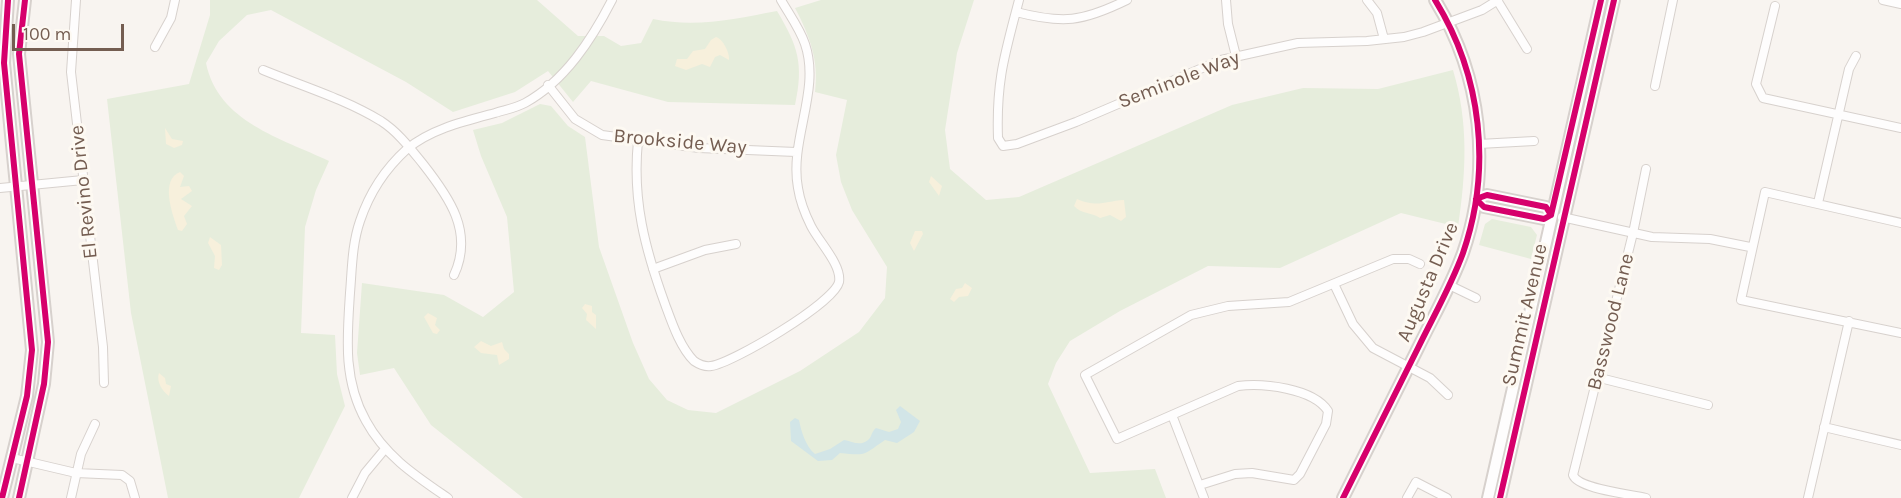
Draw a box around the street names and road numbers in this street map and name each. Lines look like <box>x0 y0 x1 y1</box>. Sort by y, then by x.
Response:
street label: Seminole Way <box>1115 46 1243 114</box>
street label: El Revino Drive <box>65 124 103 260</box>
street label: Brookside Way <box>612 124 748 160</box>
street label: Augusta Drive <box>1392 219 1464 345</box>
street label: Summit Avenue <box>1497 241 1553 389</box>
street label: Basswood Lane <box>1582 251 1640 393</box>

